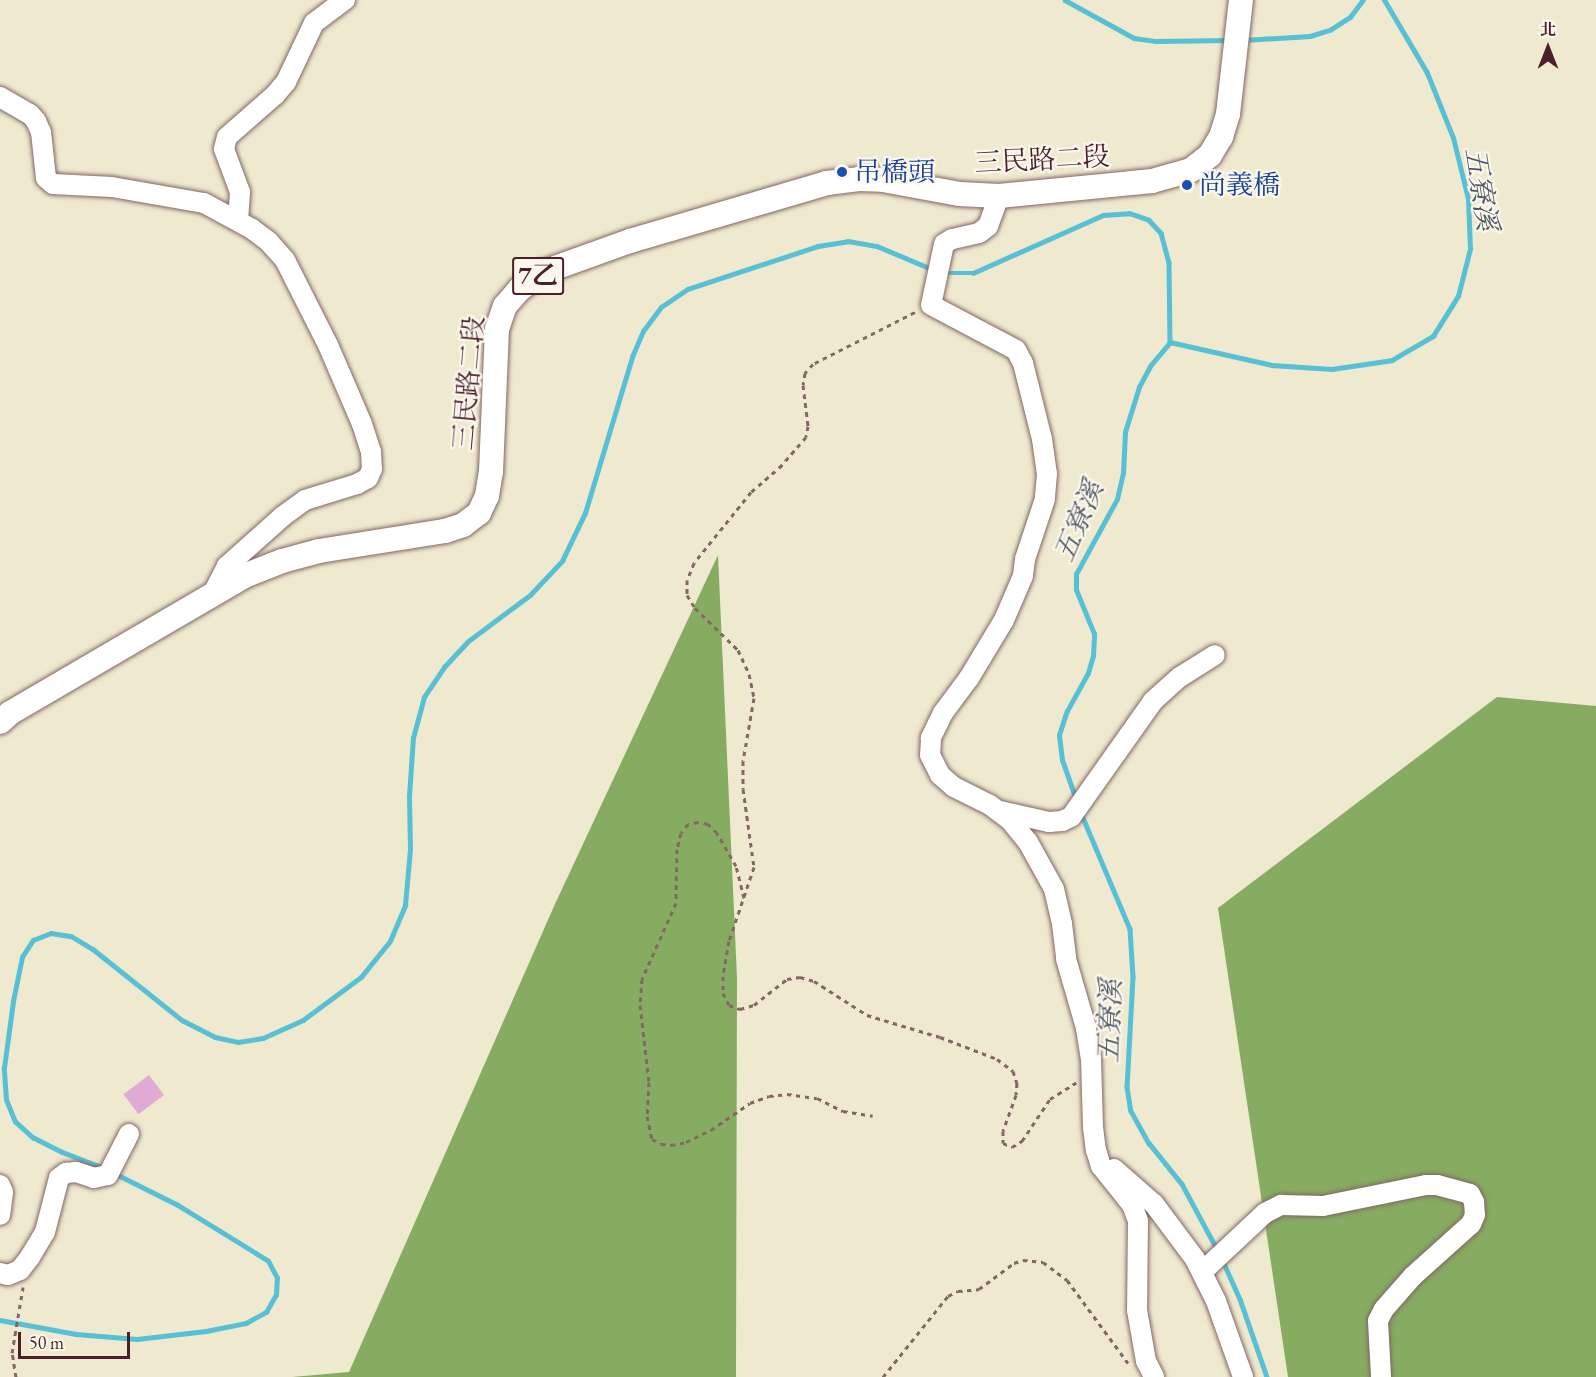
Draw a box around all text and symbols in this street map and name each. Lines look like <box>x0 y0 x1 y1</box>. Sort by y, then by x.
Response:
north arrow <box>1518 18 1578 78</box>
text: 北 <box>1540 19 1556 40</box>
street label: 三民路二段 <box>974 139 1110 179</box>
water label: 五寮溪 <box>1459 145 1505 233</box>
place label: 吊橋頭 <box>854 156 935 188</box>
marker: 吊橋頭 <box>835 165 849 179</box>
place label: 尚義橋 <box>1199 169 1280 201</box>
marker: 尚義橋 <box>1180 178 1194 192</box>
road number: 7乙 <box>511 253 565 299</box>
street label: 三民路二段 <box>446 314 490 452</box>
water label: 五寮溪 <box>1046 476 1110 566</box>
water label: 五寮溪 <box>1091 978 1127 1064</box>
scale bar <box>21 1320 134 1358</box>
text: 50 m <box>29 1331 64 1354</box>

